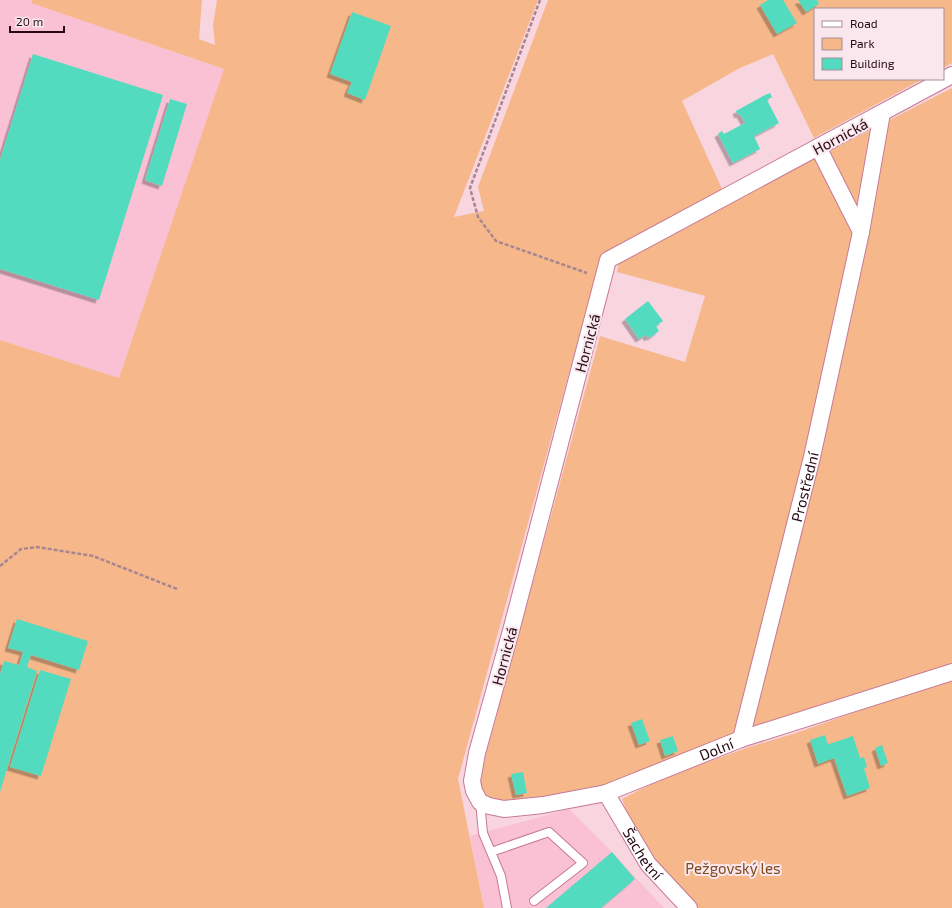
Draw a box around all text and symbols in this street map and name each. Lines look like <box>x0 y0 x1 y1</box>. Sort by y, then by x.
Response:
scale bar <box>10 8 64 34</box>
legend <box>814 8 944 80</box>
text: 20 m <box>16 14 43 28</box>
text: Road <box>850 16 878 30</box>
text: Park <box>850 36 875 50</box>
text: Building <box>850 56 895 70</box>
street label: Hornická <box>809 114 871 158</box>
street label: Hornická <box>571 312 603 374</box>
street label: Prostřední <box>787 449 822 524</box>
street label: Hornická <box>488 625 520 687</box>
street label: Dolní <box>696 734 737 764</box>
street label: Šachetní <box>619 824 668 884</box>
park label: Pežgovský les <box>685 859 781 877</box>

